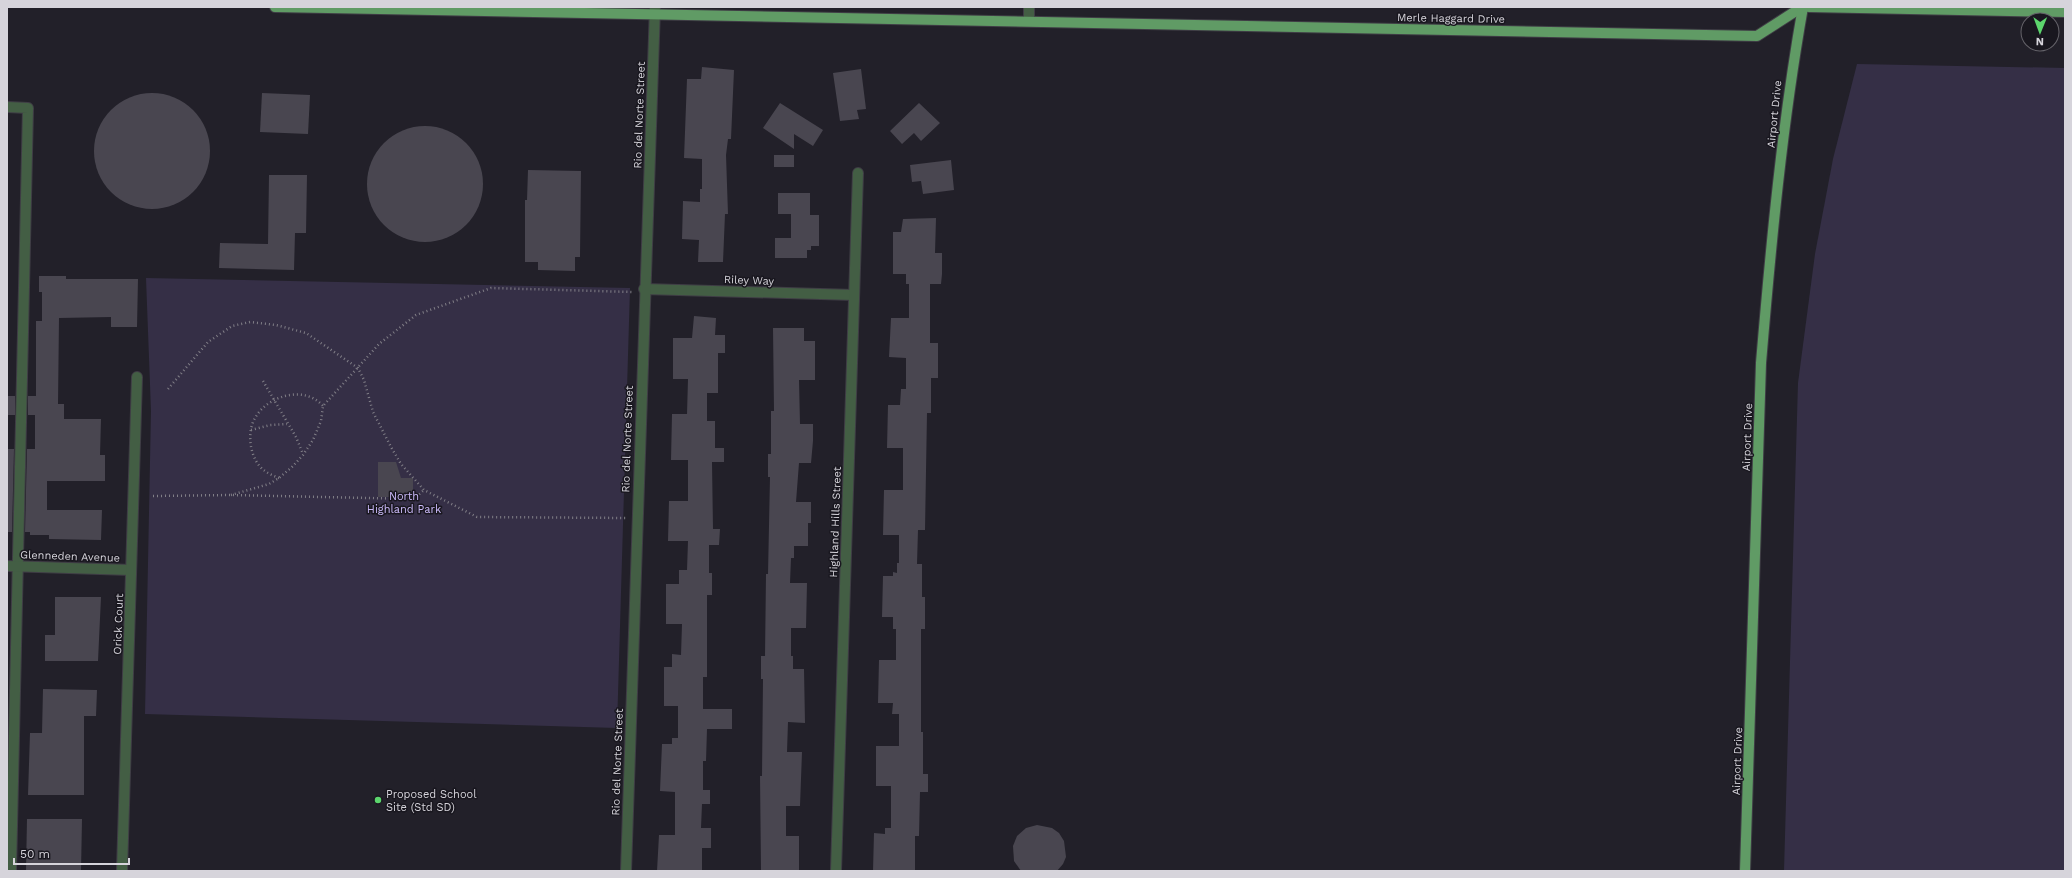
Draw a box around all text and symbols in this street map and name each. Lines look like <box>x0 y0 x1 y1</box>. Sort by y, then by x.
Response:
street label: Merle Haggard Drive <box>1397 11 1505 26</box>
north arrow <box>2020 12 2060 52</box>
text: N <box>2036 35 2044 48</box>
street label: Rio del Norte Street <box>631 61 648 169</box>
street label: Airport Drive <box>1764 80 1785 149</box>
street label: Riley Way <box>724 273 775 288</box>
street label: Rio del Norte Street <box>619 385 636 493</box>
street label: Airport Drive <box>1740 403 1755 471</box>
street label: Highland Hills Street <box>827 466 844 578</box>
park label: North Highland Park <box>367 490 441 516</box>
street label: Glenneden Avenue <box>20 548 120 565</box>
street label: Orick Court <box>111 593 126 655</box>
street label: Rio del Norte Street <box>609 708 626 816</box>
street label: Airport Drive <box>1730 727 1745 795</box>
place label: Proposed School Site (Std SD) <box>386 788 477 814</box>
marker: Proposed School Site (Std SD) <box>373 795 383 805</box>
scale bar <box>14 840 129 866</box>
text: 50 m <box>20 847 50 861</box>

